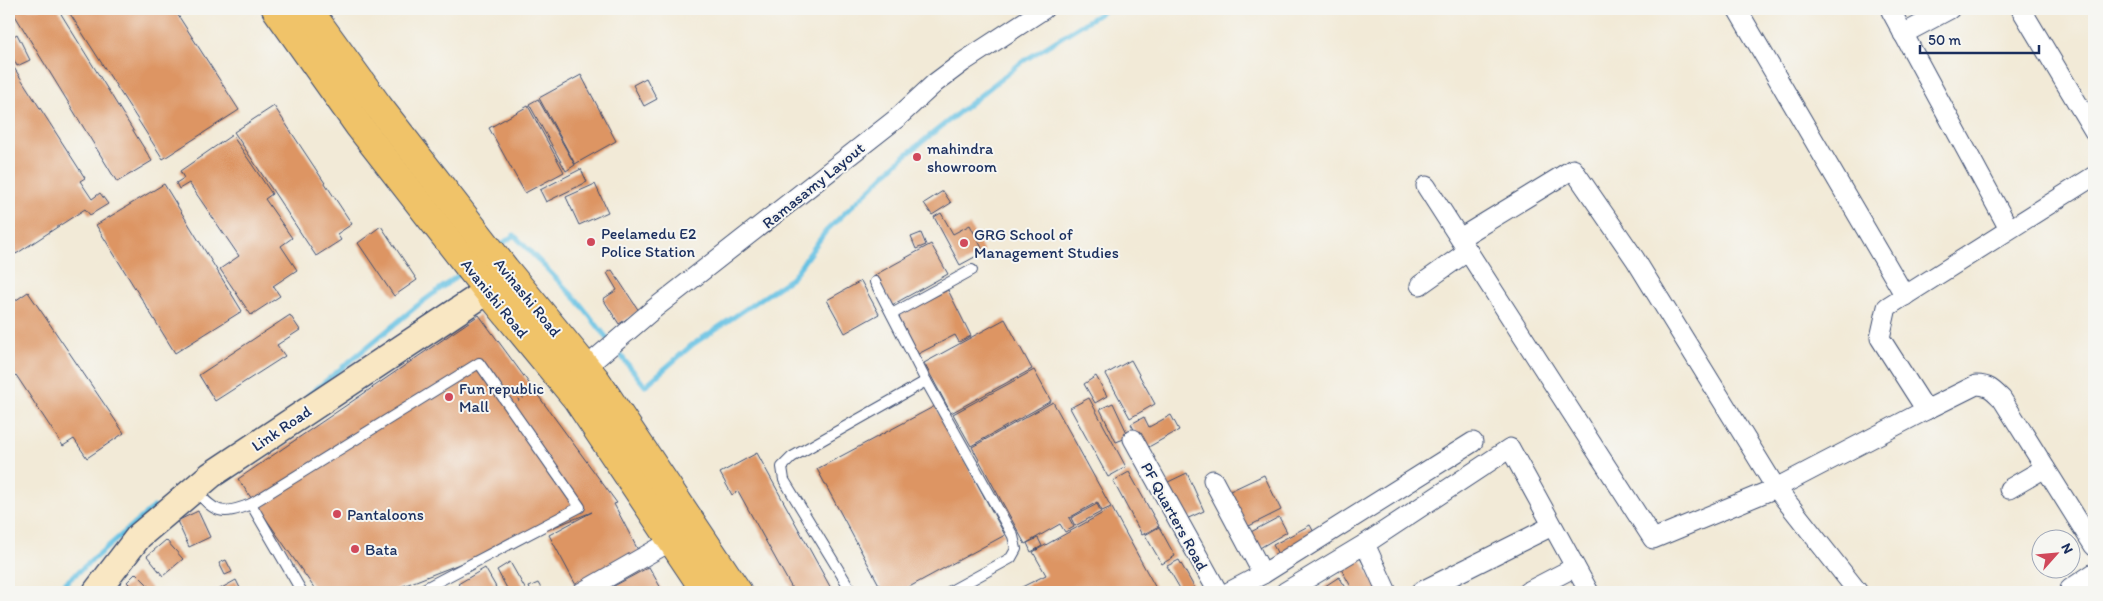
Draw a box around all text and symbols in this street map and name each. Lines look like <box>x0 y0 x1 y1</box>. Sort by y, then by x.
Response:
scale bar <box>1920 22 2039 54</box>
text: 50 m <box>1928 31 1961 49</box>
street label: Ramasamy Layout <box>758 138 868 233</box>
place label: mahindra showroom <box>927 139 997 176</box>
marker: mahindra showroom <box>911 151 923 163</box>
place label: Peelamedu E2 Police Station <box>601 224 697 261</box>
place label: GRG School of Management Studies <box>974 225 1119 262</box>
marker: Peelamedu E2 Police Station <box>585 236 597 248</box>
marker: GRG School of Management Studies <box>958 237 970 249</box>
street label: Avinashi Road <box>490 254 565 341</box>
street label: Avanishi Road <box>457 255 532 342</box>
place label: Fun republic Mall <box>459 379 544 416</box>
marker: Fun republic Mall <box>443 391 455 403</box>
street label: Link Road <box>248 401 315 455</box>
street label: PF Quarters Road <box>1137 459 1212 574</box>
place label: Pantaloons <box>347 505 424 524</box>
marker: Pantaloons <box>331 508 343 520</box>
north arrow <box>2030 528 2080 578</box>
place label: Bata <box>365 540 398 559</box>
text: N <box>2057 540 2077 556</box>
marker: Bata <box>349 543 361 555</box>

